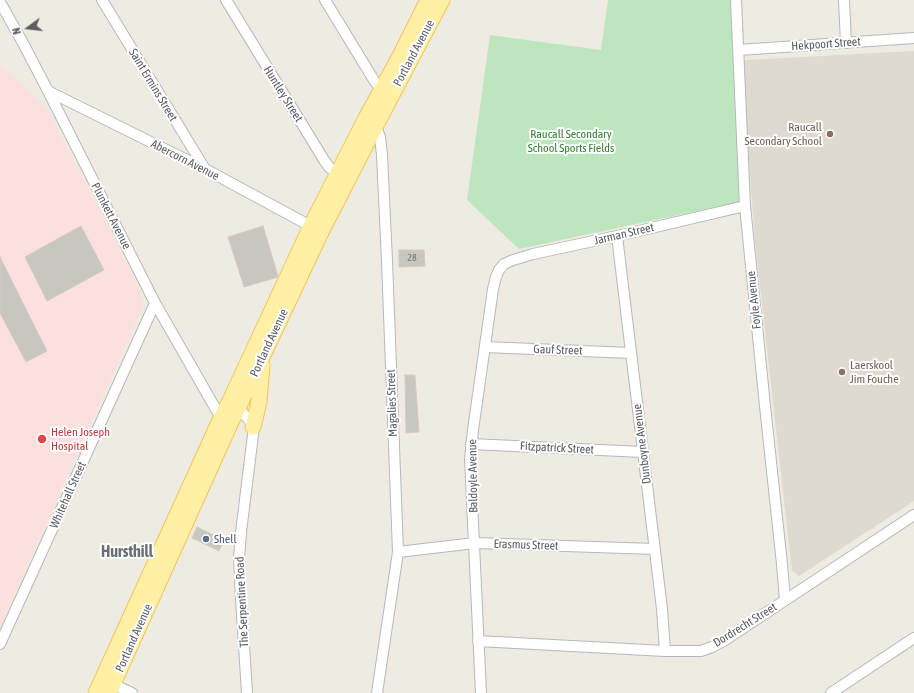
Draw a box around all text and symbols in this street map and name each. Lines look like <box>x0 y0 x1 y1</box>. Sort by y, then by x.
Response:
north arrow <box>8 8 48 48</box>
street label: Portland Avenue <box>390 17 438 89</box>
text: N <box>10 26 23 36</box>
street label: Hekpoort Street <box>791 34 861 54</box>
street label: Saint Ermins Street <box>126 46 180 124</box>
street label: Huntley Street <box>260 63 306 125</box>
place label: Raucall Secondary School <box>745 120 822 148</box>
park label: Raucall Secondary School Sports Fields <box>528 127 614 155</box>
marker: Raucall Secondary School <box>825 129 835 139</box>
street label: Abercorn Avenue <box>148 137 222 183</box>
street label: Plunkett Avenue <box>88 180 134 252</box>
street label: Jarman Street <box>593 220 655 248</box>
house number: 28 <box>407 252 417 264</box>
street label: Foyle Avenue <box>744 270 764 330</box>
street label: Portland Avenue <box>247 307 291 379</box>
street label: Gauf Street <box>533 342 583 358</box>
place label: Laerskool Jim Fouche <box>850 358 899 386</box>
marker: Laerskool Jim Fouche <box>837 367 847 377</box>
street label: Magalies Street <box>384 369 400 437</box>
street label: Dunboyne Avenue <box>630 403 654 485</box>
place label: Helen Joseph Hospital <box>51 425 110 453</box>
marker: Helen Joseph Hospital <box>36 433 48 445</box>
street label: Baldoyle Avenue <box>465 439 481 513</box>
street label: Fitzpatrick Street <box>520 439 594 457</box>
street label: Whitehall Street <box>47 459 89 531</box>
place label: Shell <box>214 532 237 546</box>
marker: Shell <box>201 534 211 544</box>
street label: Erasmus Street <box>493 537 559 553</box>
district label: Hursthill <box>101 542 153 562</box>
street label: The Serpentine Road <box>232 556 252 648</box>
street label: Dordrecht Street <box>711 600 779 650</box>
street label: Portland Avenue <box>112 602 156 674</box>

